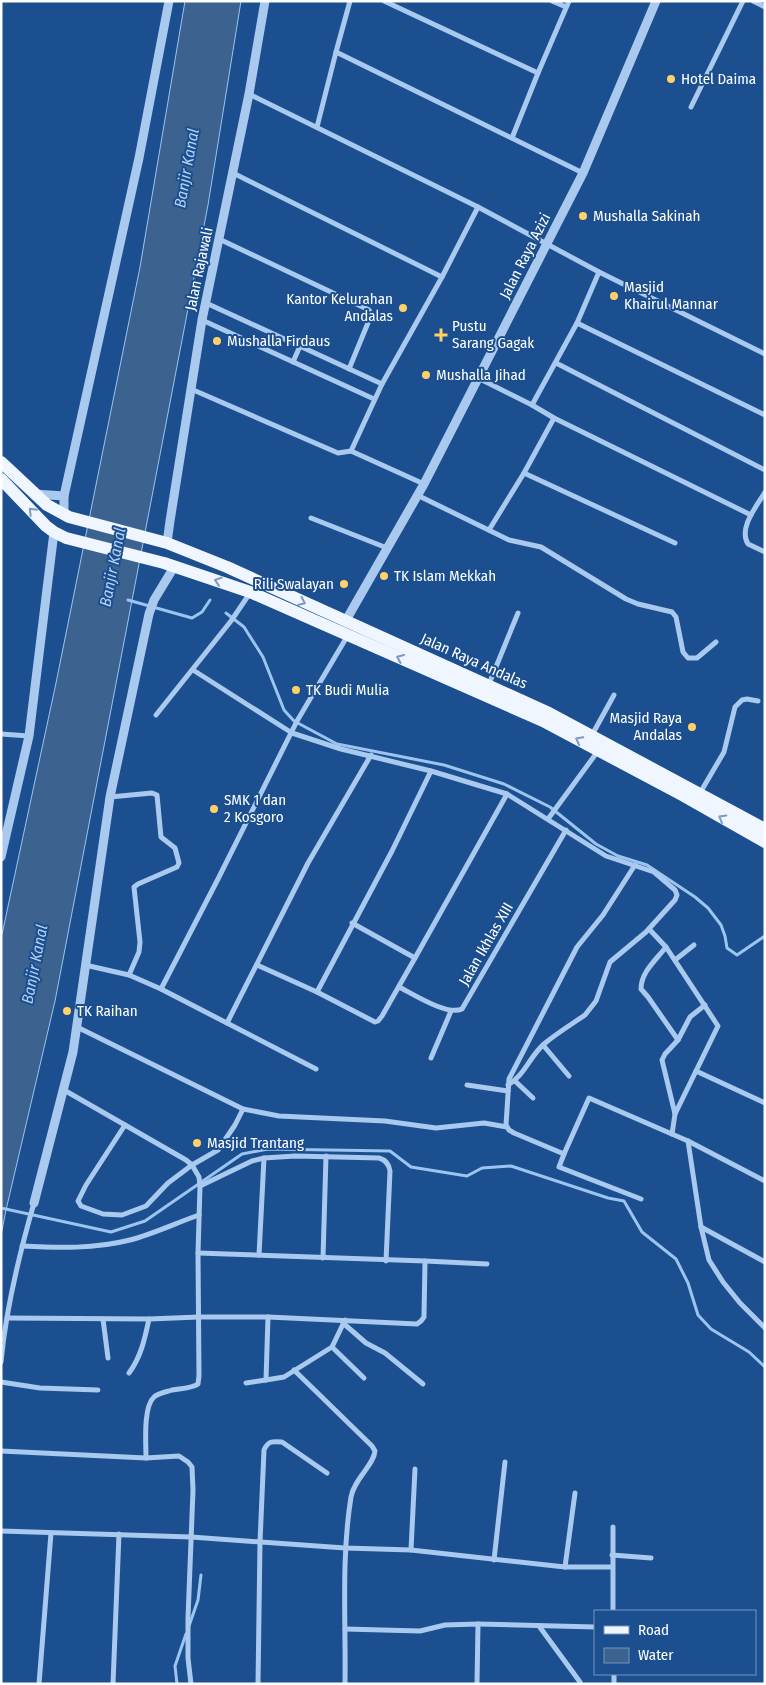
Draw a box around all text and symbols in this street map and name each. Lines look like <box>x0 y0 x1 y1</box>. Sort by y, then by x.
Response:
place label: Hotel Daima <box>681 70 756 88</box>
marker: Hotel Daima <box>665 73 677 85</box>
water label: Banjir Kanal <box>170 127 203 209</box>
place label: Mushalla Sakinah <box>593 207 700 225</box>
street label: Jalan Raya Azizi <box>496 210 554 302</box>
marker: Mushalla Sakinah <box>577 210 589 222</box>
street label: Jalan Rajawali <box>181 226 217 312</box>
place label: Masjid Khairul Mannar <box>624 278 719 313</box>
place label: Kantor Kelurahan Andalas <box>286 290 393 325</box>
marker: Masjid Khairul Mannar <box>608 290 620 302</box>
marker: Kantor Kelurahan Andalas <box>397 302 409 314</box>
place label: Pustu Sarang Gagak <box>452 317 534 352</box>
marker: Pustu Sarang Gagak <box>434 328 448 342</box>
place label: Mushalla Firdaus <box>227 332 330 350</box>
marker: Mushalla Firdaus <box>211 335 223 347</box>
place label: Mushalla Jihad <box>436 366 526 384</box>
marker: Mushalla Jihad <box>420 369 432 381</box>
one-way arrow <box>28 508 37 517</box>
water label: Banjir Kanal <box>96 526 129 608</box>
place label: TK Islam Mekkah <box>394 567 496 585</box>
marker: TK Islam Mekkah <box>378 570 390 582</box>
place label: Rili Swalayan <box>254 575 334 593</box>
one-way arrow <box>214 577 223 587</box>
marker: Rili Swalayan <box>338 578 350 590</box>
one-way arrow <box>297 595 306 606</box>
street label: Jalan Raya Andalas <box>418 629 530 693</box>
one-way arrow <box>396 653 405 664</box>
place label: TK Budi Mulia <box>306 681 389 699</box>
marker: TK Budi Mulia <box>290 684 302 696</box>
place label: Masjid Raya Andalas <box>610 709 682 744</box>
marker: Masjid Raya Andalas <box>686 721 698 733</box>
one-way arrow <box>576 736 585 746</box>
place label: SMK 1 dan 2 Kosgoro <box>224 791 286 826</box>
marker: SMK 1 dan 2 Kosgoro <box>208 803 220 815</box>
one-way arrow <box>719 814 728 824</box>
street label: Jalan Ikhlas XIII <box>455 899 517 989</box>
water label: Banjir Kanal <box>18 923 51 1005</box>
place label: TK Raihan <box>77 1002 138 1020</box>
marker: TK Raihan <box>61 1005 73 1017</box>
place label: Masjid Trantang <box>207 1134 304 1152</box>
marker: Masjid Trantang <box>191 1137 203 1149</box>
legend <box>594 1610 756 1675</box>
text: Road <box>638 1621 669 1639</box>
text: Water <box>638 1646 674 1664</box>

